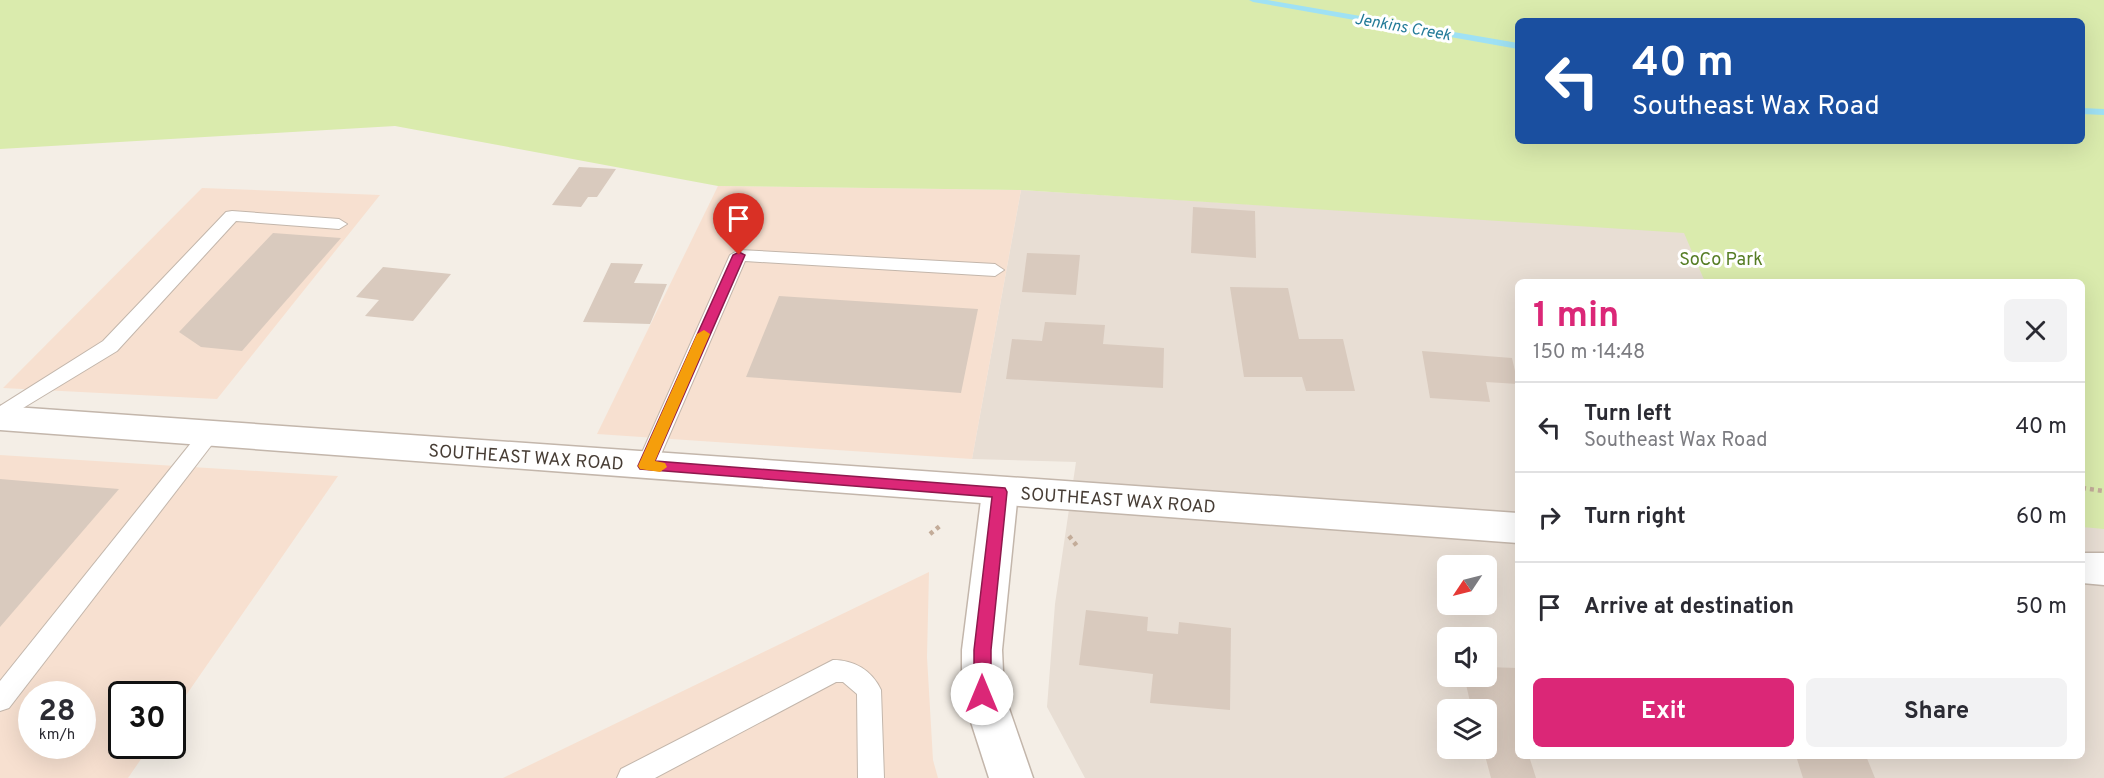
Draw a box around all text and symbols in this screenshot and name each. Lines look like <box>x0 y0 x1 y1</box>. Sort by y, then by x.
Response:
water label: Jenkins Creek <box>1353 10 1453 46</box>
text: 40 m <box>1632 38 1734 91</box>
icon: left <box>1533 42 1611 120</box>
text: Southeast Wax Road <box>1632 90 1880 124</box>
pin <box>713 193 764 255</box>
icon: arrive <box>722 202 755 235</box>
park label: SoCo Park <box>1679 249 1763 272</box>
text: 1 min <box>1533 294 1619 340</box>
button: close <box>2004 299 2067 362</box>
text: 150 m · 14:48 <box>1533 340 1645 366</box>
text: Turn left <box>1584 401 1672 428</box>
icon: left <box>1533 411 1566 444</box>
text: 40 m <box>2015 414 2067 441</box>
text: Southeast Wax Road <box>1584 428 1767 454</box>
street label: SOUTHEAST WAX ROAD <box>427 440 624 477</box>
street label: SOUTHEAST WAX ROAD <box>1019 483 1216 520</box>
icon: right <box>1533 501 1566 534</box>
text: Turn right <box>1584 504 1686 531</box>
text: 60 m <box>2016 504 2067 531</box>
north arrow <box>1437 555 1497 615</box>
map controls <box>1437 555 1497 759</box>
icon: arrive <box>1533 591 1566 624</box>
text: Arrive at destination <box>1584 594 1794 621</box>
text: 50 m <box>2015 594 2067 621</box>
button: sound <box>1437 627 1497 687</box>
position arrow <box>950 662 1014 726</box>
button: Exit <box>1533 678 1794 747</box>
button: Share <box>1806 678 2067 747</box>
speed limit sign: 30 <box>108 681 186 759</box>
text: 28 <box>38 694 76 731</box>
button: layers <box>1437 699 1497 759</box>
text: km/h <box>39 726 75 745</box>

